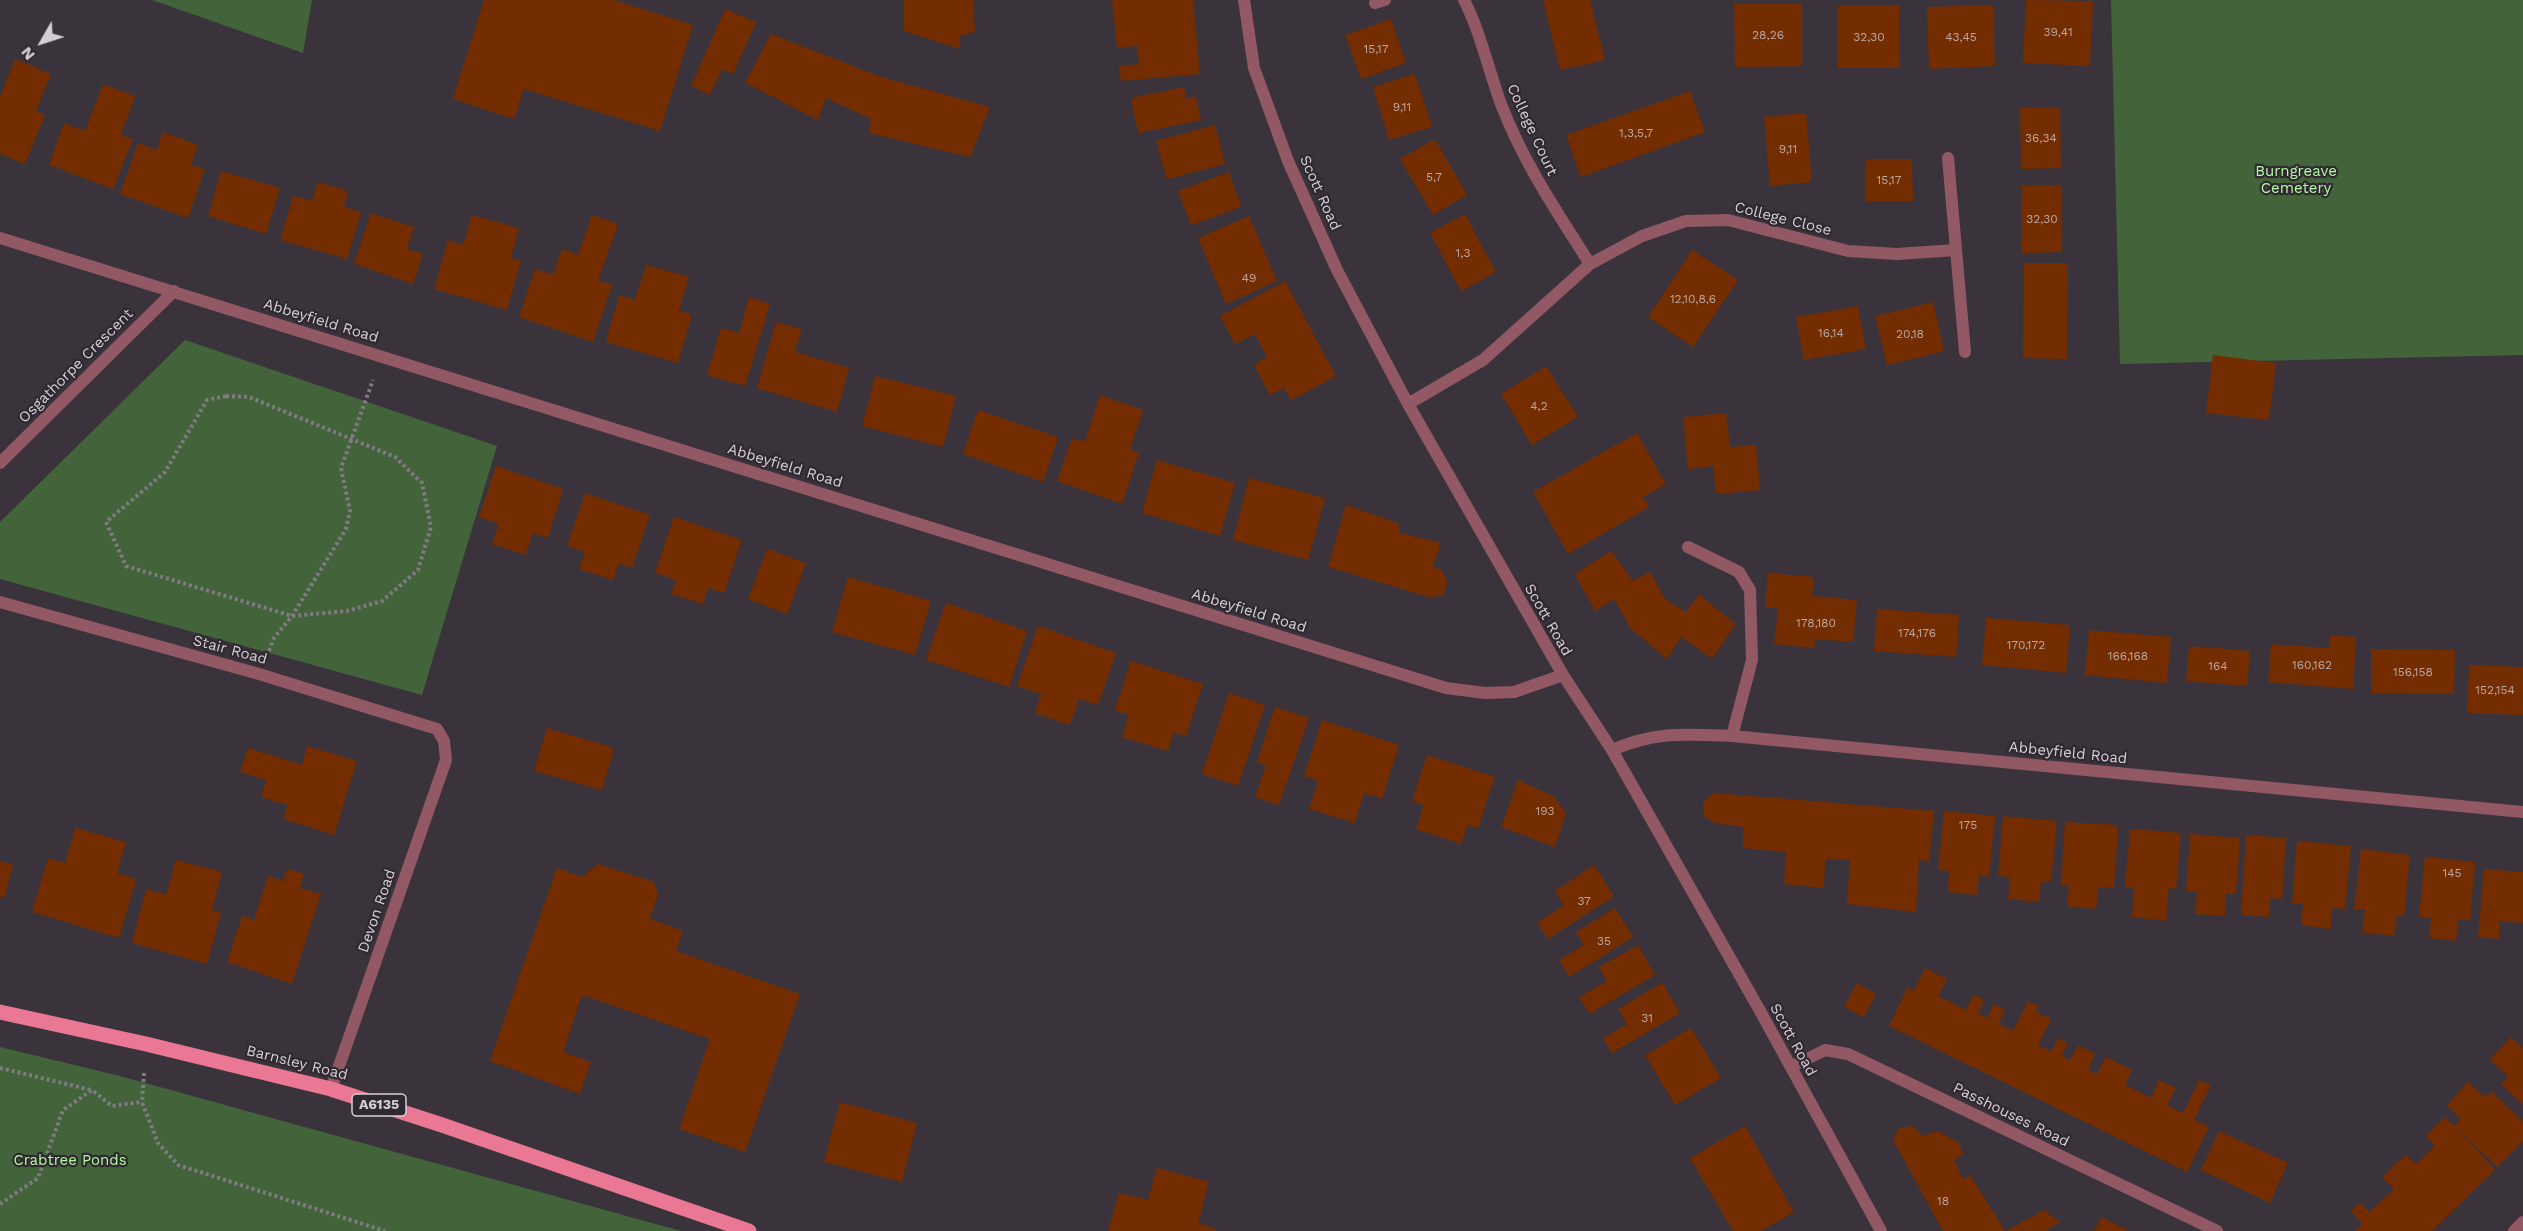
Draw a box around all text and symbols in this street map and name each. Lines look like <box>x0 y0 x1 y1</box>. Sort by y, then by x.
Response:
north arrow <box>12 12 72 72</box>
house number: 39,41 <box>2043 25 2073 39</box>
house number: 28,26 <box>1752 28 1784 42</box>
house number: 32,30 <box>1853 30 1885 44</box>
house number: 43,45 <box>1945 30 1977 44</box>
house number: 15,17 <box>1364 42 1388 56</box>
text: N <box>17 43 39 64</box>
street label: College Court <box>1503 81 1561 179</box>
house number: 9,11 <box>1393 100 1411 114</box>
house number: 1,3,5,7 <box>1619 126 1653 140</box>
house number: 36,34 <box>2025 131 2057 145</box>
house number: 9,11 <box>1779 142 1797 156</box>
street label: Scott Road <box>1295 153 1345 233</box>
park label: Burngreave Cemetery <box>2255 163 2337 198</box>
house number: 5,7 <box>1426 170 1442 184</box>
house number: 15,17 <box>1877 173 1901 187</box>
street label: College Close <box>1733 198 1833 240</box>
house number: 32,30 <box>2026 212 2058 226</box>
house number: 1,3 <box>1456 246 1470 260</box>
house number: 49 <box>1242 271 1256 285</box>
house number: 12,10,8,6 <box>1670 292 1716 306</box>
street label: Abbeyfield Road <box>261 295 381 347</box>
street label: Osgathorpe Crescent <box>15 305 137 427</box>
house number: 16,14 <box>1818 326 1844 340</box>
house number: 20,18 <box>1896 327 1924 341</box>
house number: 4,2 <box>1530 399 1548 413</box>
street label: Abbeyfield Road <box>725 440 845 492</box>
street label: Scott Road <box>1520 581 1576 659</box>
street label: Abbeyfield Road <box>1189 585 1309 637</box>
house number: 178,180 <box>1796 616 1836 630</box>
house number: 174,176 <box>1898 626 1936 640</box>
street label: Stair Road <box>191 631 269 669</box>
house number: 170,172 <box>2007 638 2045 652</box>
house number: 166,168 <box>2108 649 2148 663</box>
house number: 160,162 <box>2292 658 2332 672</box>
house number: 164 <box>2208 659 2228 673</box>
house number: 156,158 <box>2393 665 2433 679</box>
house number: 152,154 <box>2475 683 2515 697</box>
street label: Abbeyfield Road <box>2008 738 2128 768</box>
house number: 193 <box>1536 804 1554 818</box>
house number: 175 <box>1959 818 1977 832</box>
house number: 145 <box>2443 866 2461 880</box>
street label: Devon Road <box>354 867 400 955</box>
house number: 37 <box>1577 894 1591 908</box>
house number: 35 <box>1597 934 1611 948</box>
street label: Scott Road <box>1766 1001 1820 1079</box>
house number: 31 <box>1641 1011 1653 1025</box>
street label: Barnsley Road <box>244 1042 350 1084</box>
street label: Passhouses Road <box>1950 1079 2072 1151</box>
road number: A6135 <box>352 1094 406 1116</box>
park label: Crabtree Ponds <box>13 1152 127 1170</box>
house number: 18 <box>1937 1194 1949 1208</box>

